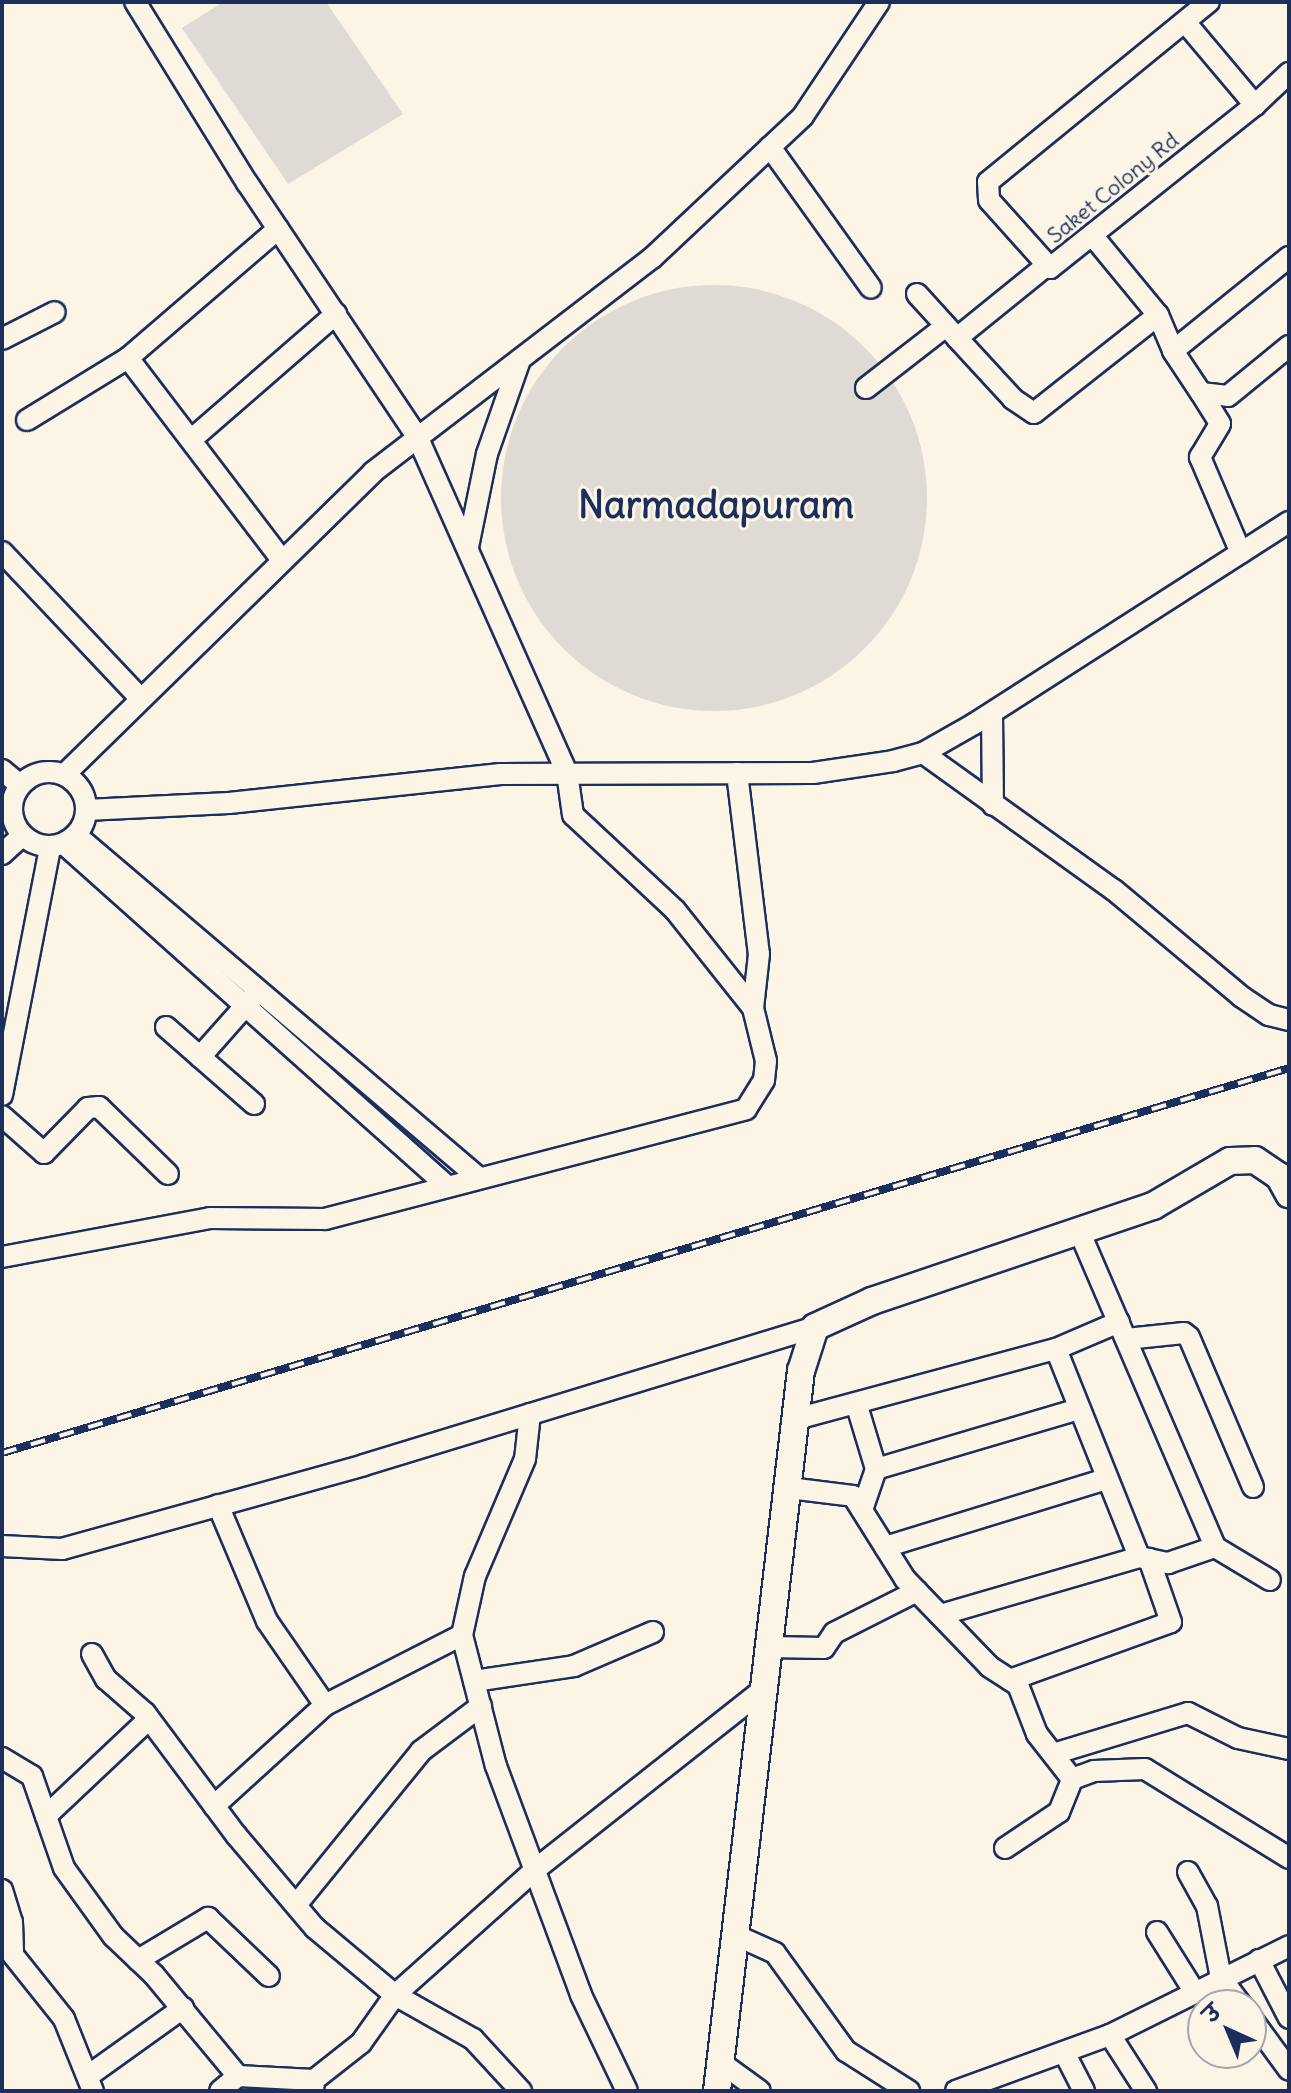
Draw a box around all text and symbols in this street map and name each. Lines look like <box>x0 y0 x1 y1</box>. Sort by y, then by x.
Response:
street label: Saket Colony Rd <box>1042 127 1184 249</box>
district label: Narmadapuram <box>578 482 854 528</box>
north arrow <box>1187 1989 1267 2069</box>
text: उ <box>1197 1998 1227 2028</box>

